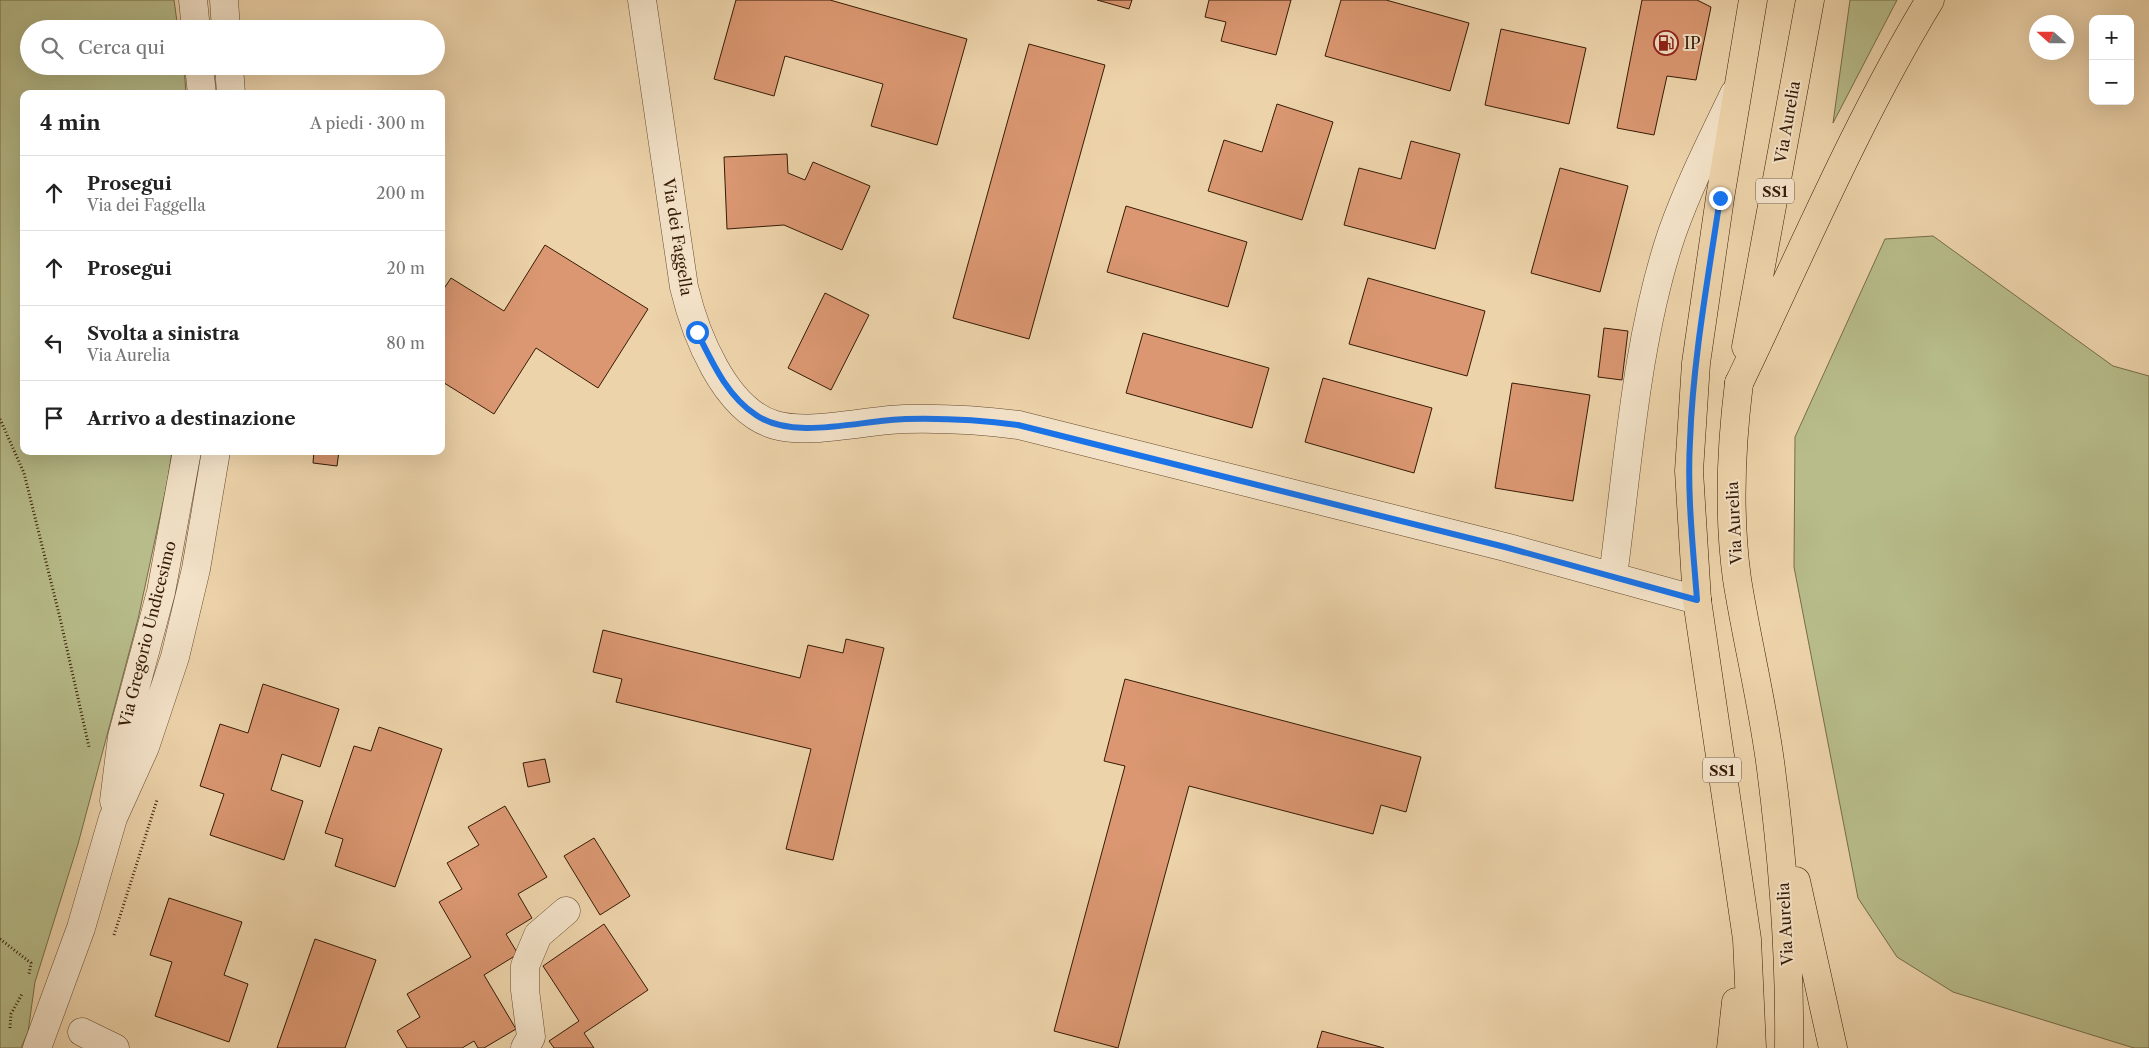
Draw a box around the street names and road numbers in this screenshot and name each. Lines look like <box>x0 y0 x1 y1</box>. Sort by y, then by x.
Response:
street label: Via Aurelia <box>1770 79 1804 166</box>
street label: Via dei Faggella <box>659 176 697 298</box>
road number: SS1 <box>1756 178 1794 204</box>
street label: Via Aurelia <box>1722 480 1746 566</box>
street label: Via Gregorio Undicesimo <box>114 538 180 730</box>
road number: SS1 <box>1703 758 1741 782</box>
street label: Via Aurelia <box>1773 881 1797 967</box>

